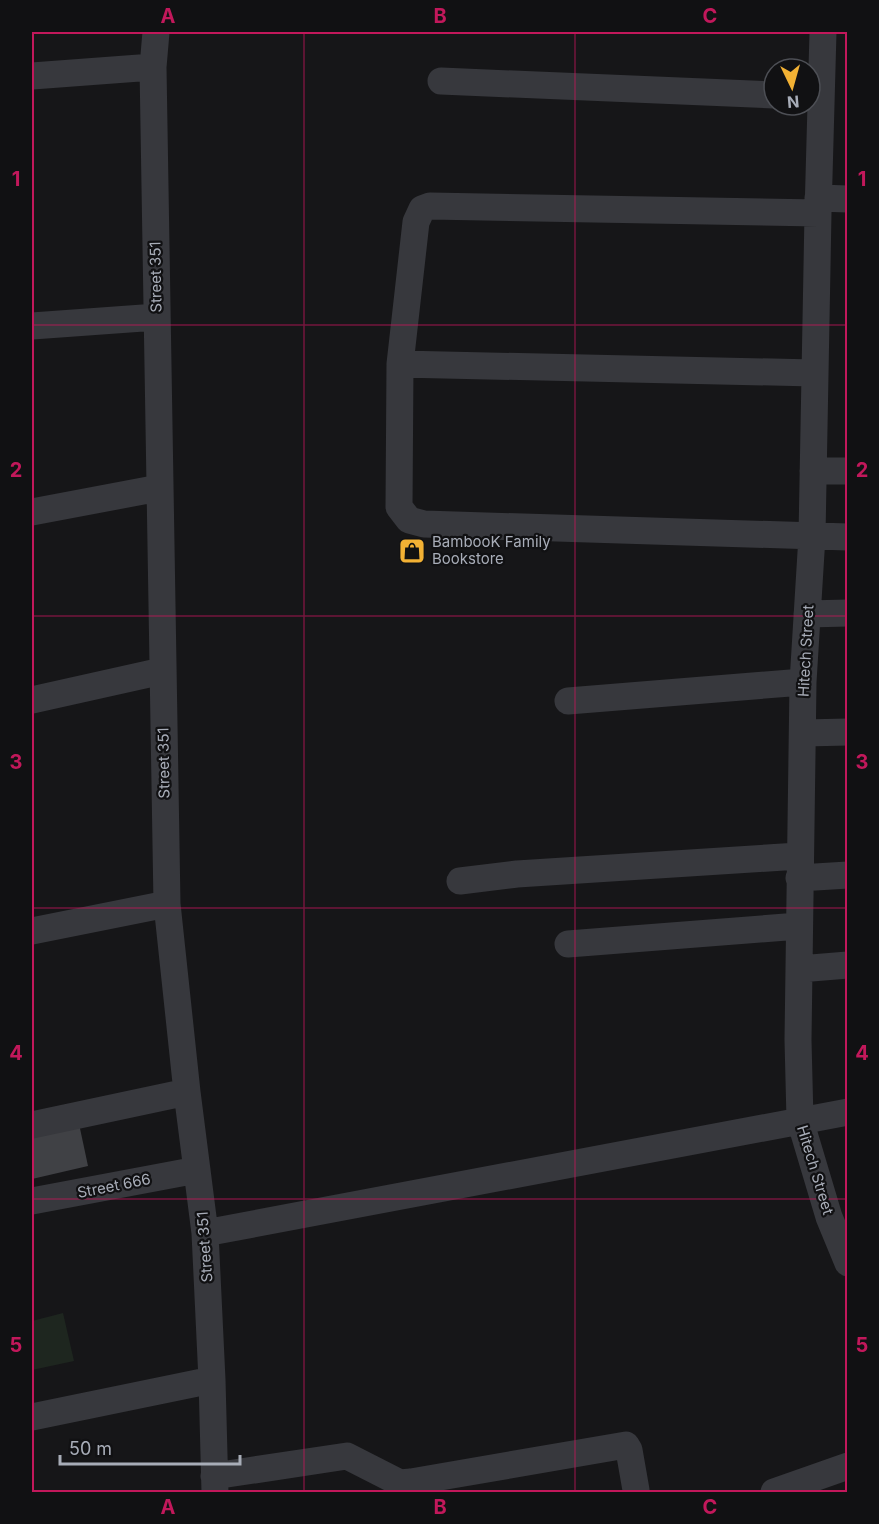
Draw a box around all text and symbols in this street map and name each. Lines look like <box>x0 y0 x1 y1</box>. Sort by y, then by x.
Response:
text: A <box>161 4 176 28</box>
text: B <box>433 4 447 28</box>
text: C <box>703 4 717 28</box>
north arrow <box>762 57 822 117</box>
text: N <box>786 91 800 112</box>
text: 1 <box>12 167 20 191</box>
text: 1 <box>858 167 866 191</box>
street label: Street 351 <box>145 241 166 313</box>
text: 2 <box>10 458 22 482</box>
text: 2 <box>856 458 868 482</box>
place label: BambooK Family Bookstore <box>432 532 551 568</box>
shop icon: BambooK Family Bookstore <box>397 536 427 566</box>
street label: Hitech Street <box>794 604 817 698</box>
street label: Street 351 <box>153 727 174 799</box>
text: 3 <box>10 750 22 774</box>
text: 3 <box>856 750 868 774</box>
text: 4 <box>9 1041 23 1065</box>
text: 4 <box>855 1041 869 1065</box>
street label: Hitech Street <box>793 1123 838 1217</box>
street label: Street 666 <box>76 1169 152 1202</box>
street label: Street 351 <box>193 1211 216 1283</box>
text: 5 <box>10 1333 22 1357</box>
text: 5 <box>856 1333 868 1357</box>
scale bar <box>60 1428 240 1466</box>
text: 50 m <box>69 1438 112 1459</box>
text: A <box>161 1495 176 1519</box>
text: B <box>433 1495 447 1519</box>
text: C <box>703 1495 717 1519</box>

